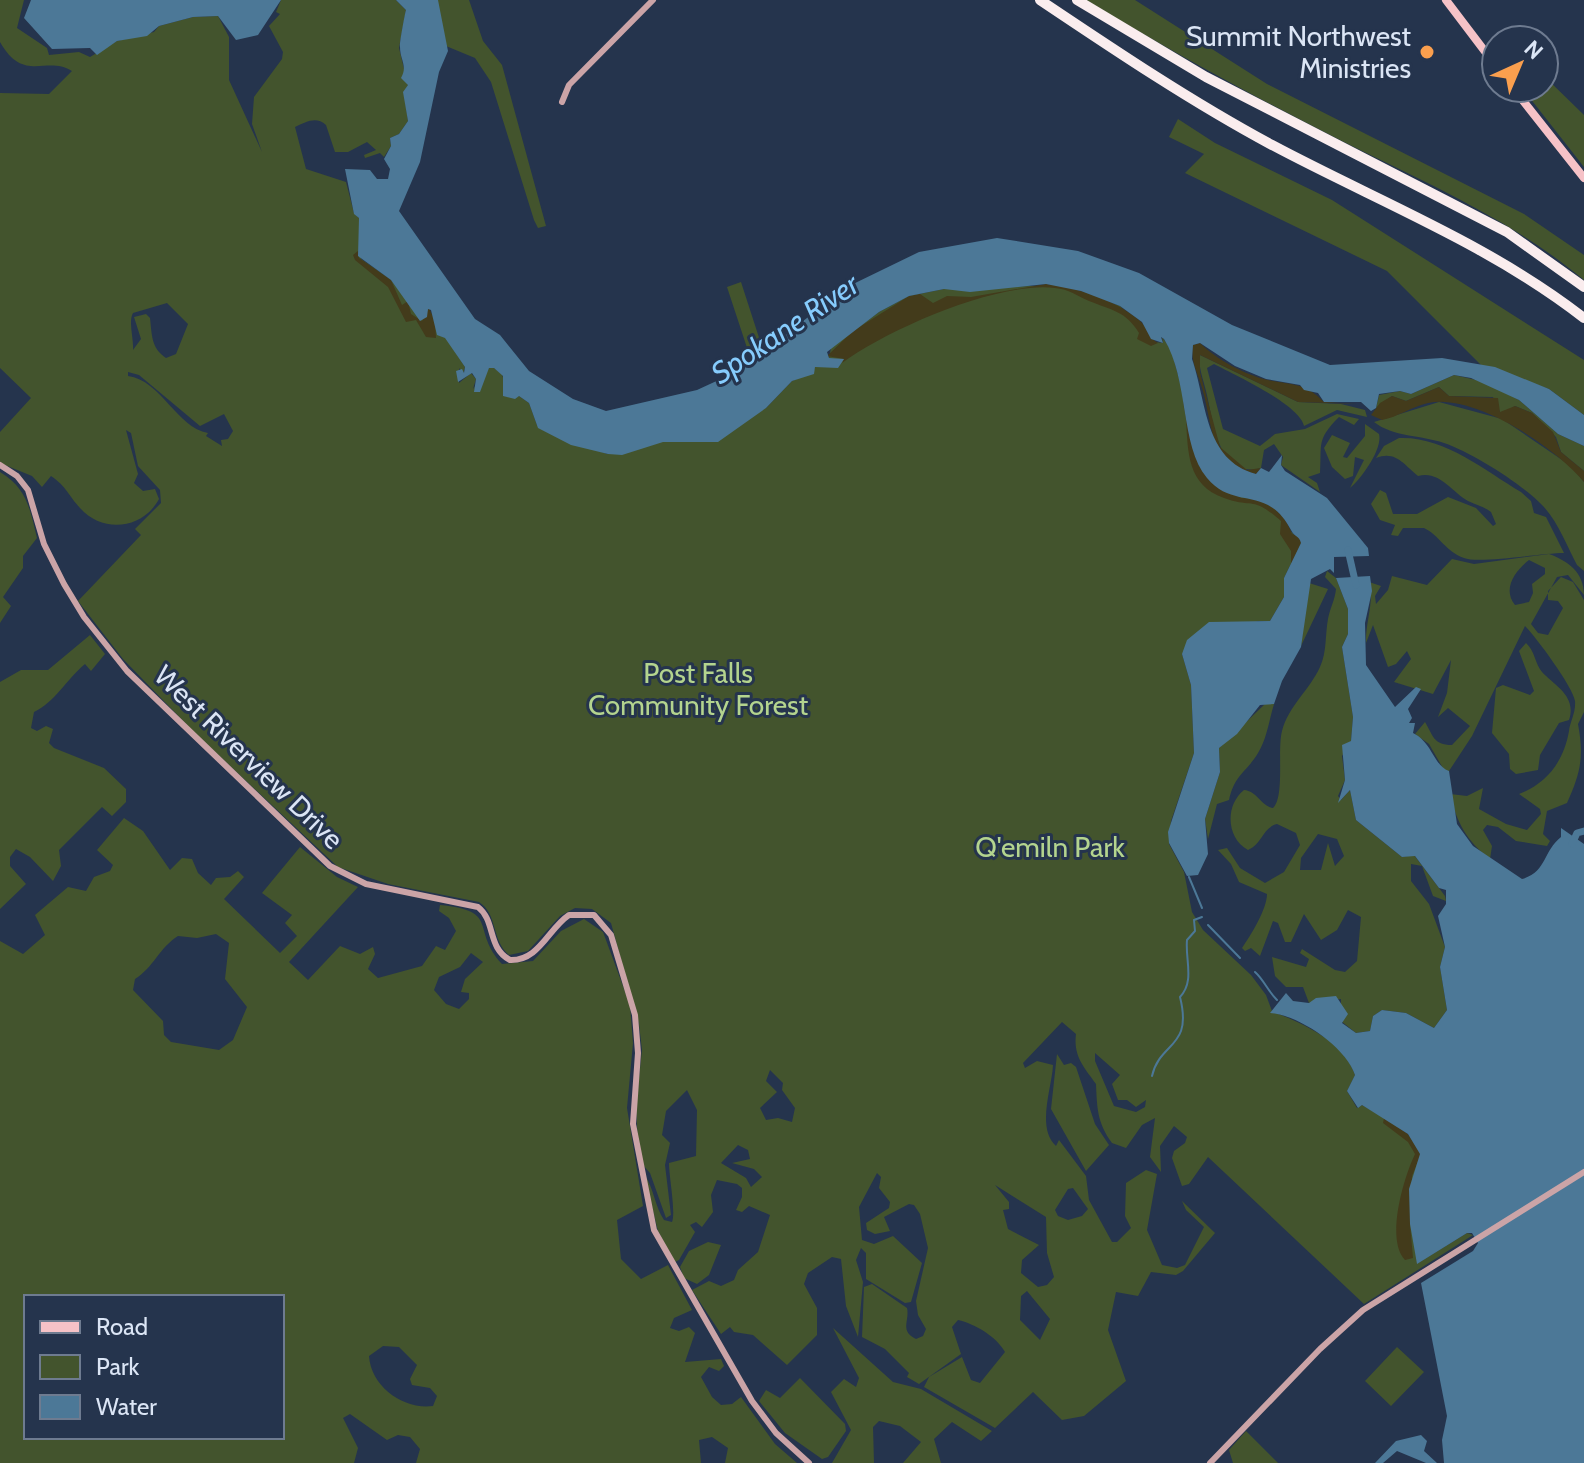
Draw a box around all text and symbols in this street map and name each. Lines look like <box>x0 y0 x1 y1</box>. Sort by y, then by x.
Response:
place label: Summit Northwest Ministries <box>1186 19 1411 85</box>
north arrow <box>1480 24 1560 104</box>
text: N <box>1519 35 1549 65</box>
marker: Summit Northwest Ministries <box>1418 43 1436 61</box>
water label: Spokane River <box>704 265 867 392</box>
park label: Post Falls Community Forest <box>588 656 808 722</box>
street label: West Riverview Drive <box>147 658 351 856</box>
park label: Q'emiln Park <box>975 830 1125 864</box>
legend <box>24 1295 284 1439</box>
text: Road <box>96 1312 148 1341</box>
text: Park <box>96 1352 139 1381</box>
text: Water <box>96 1392 157 1421</box>

